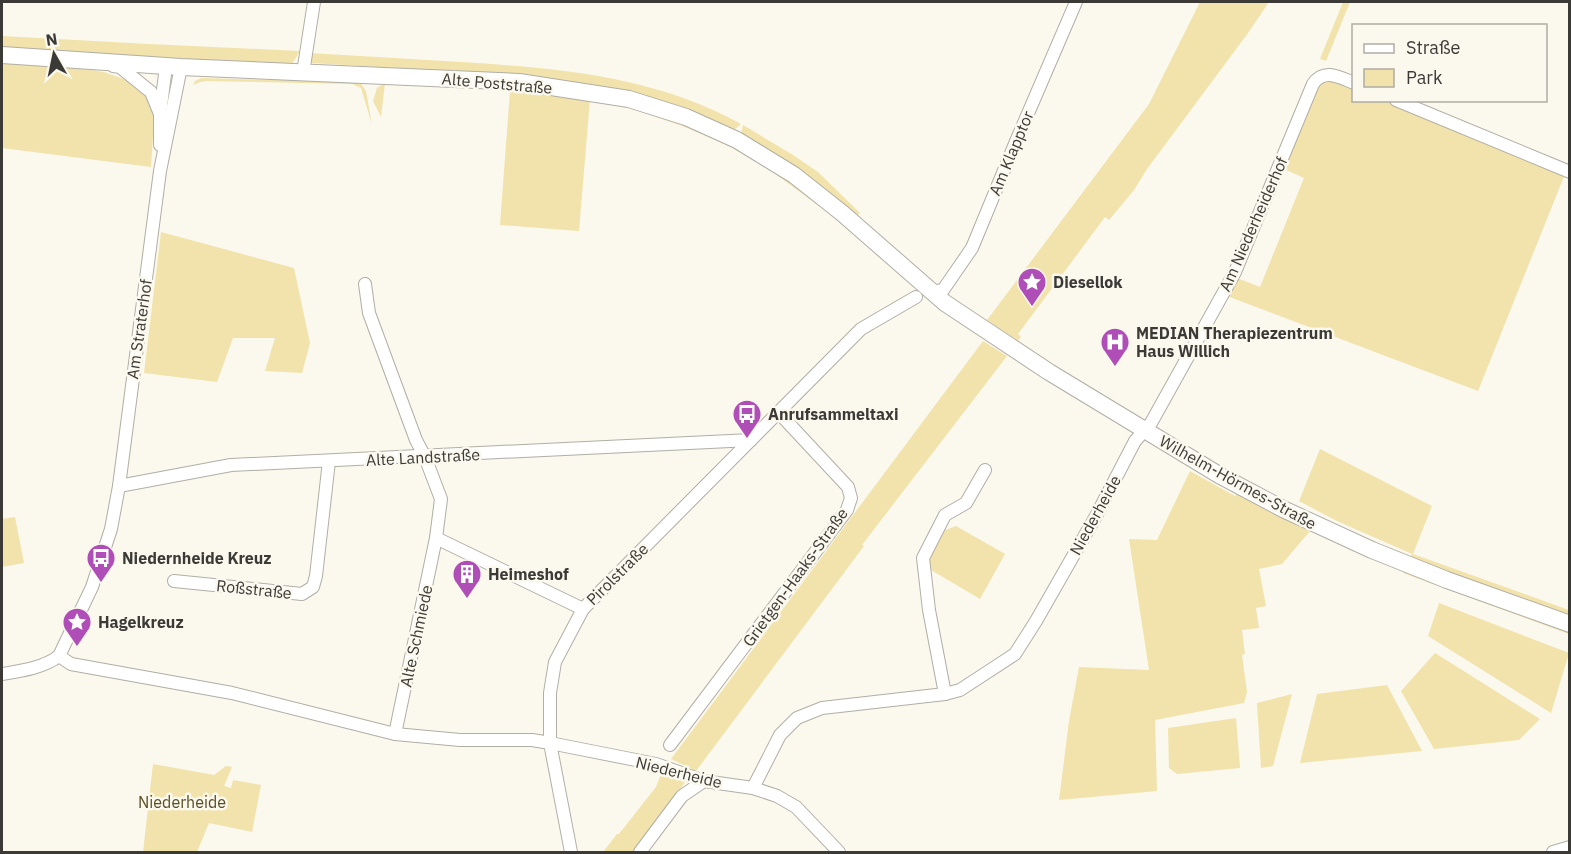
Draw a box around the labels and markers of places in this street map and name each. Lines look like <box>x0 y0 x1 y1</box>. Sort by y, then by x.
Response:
place icon: Diesellok <box>1016 266 1048 308</box>
place label: Diesellok <box>1053 272 1123 292</box>
place label: MEDIAN Therapiezentrum Haus Willich <box>1136 323 1333 361</box>
hospital icon: MEDIAN Therapiezentrum Haus Willich <box>1099 326 1131 368</box>
bus stop icon: Anrufsammeltaxi <box>731 398 763 440</box>
place label: Anrufsammeltaxi <box>768 404 899 424</box>
bus stop icon: Niedernheide Kreuz <box>85 542 117 584</box>
place label: Niedernheide Kreuz <box>122 548 272 568</box>
building icon: Heimeshof <box>451 558 483 600</box>
place label: Heimeshof <box>488 564 569 584</box>
place icon: Hagelkreuz <box>61 606 93 648</box>
place label: Hagelkreuz <box>98 612 184 632</box>

